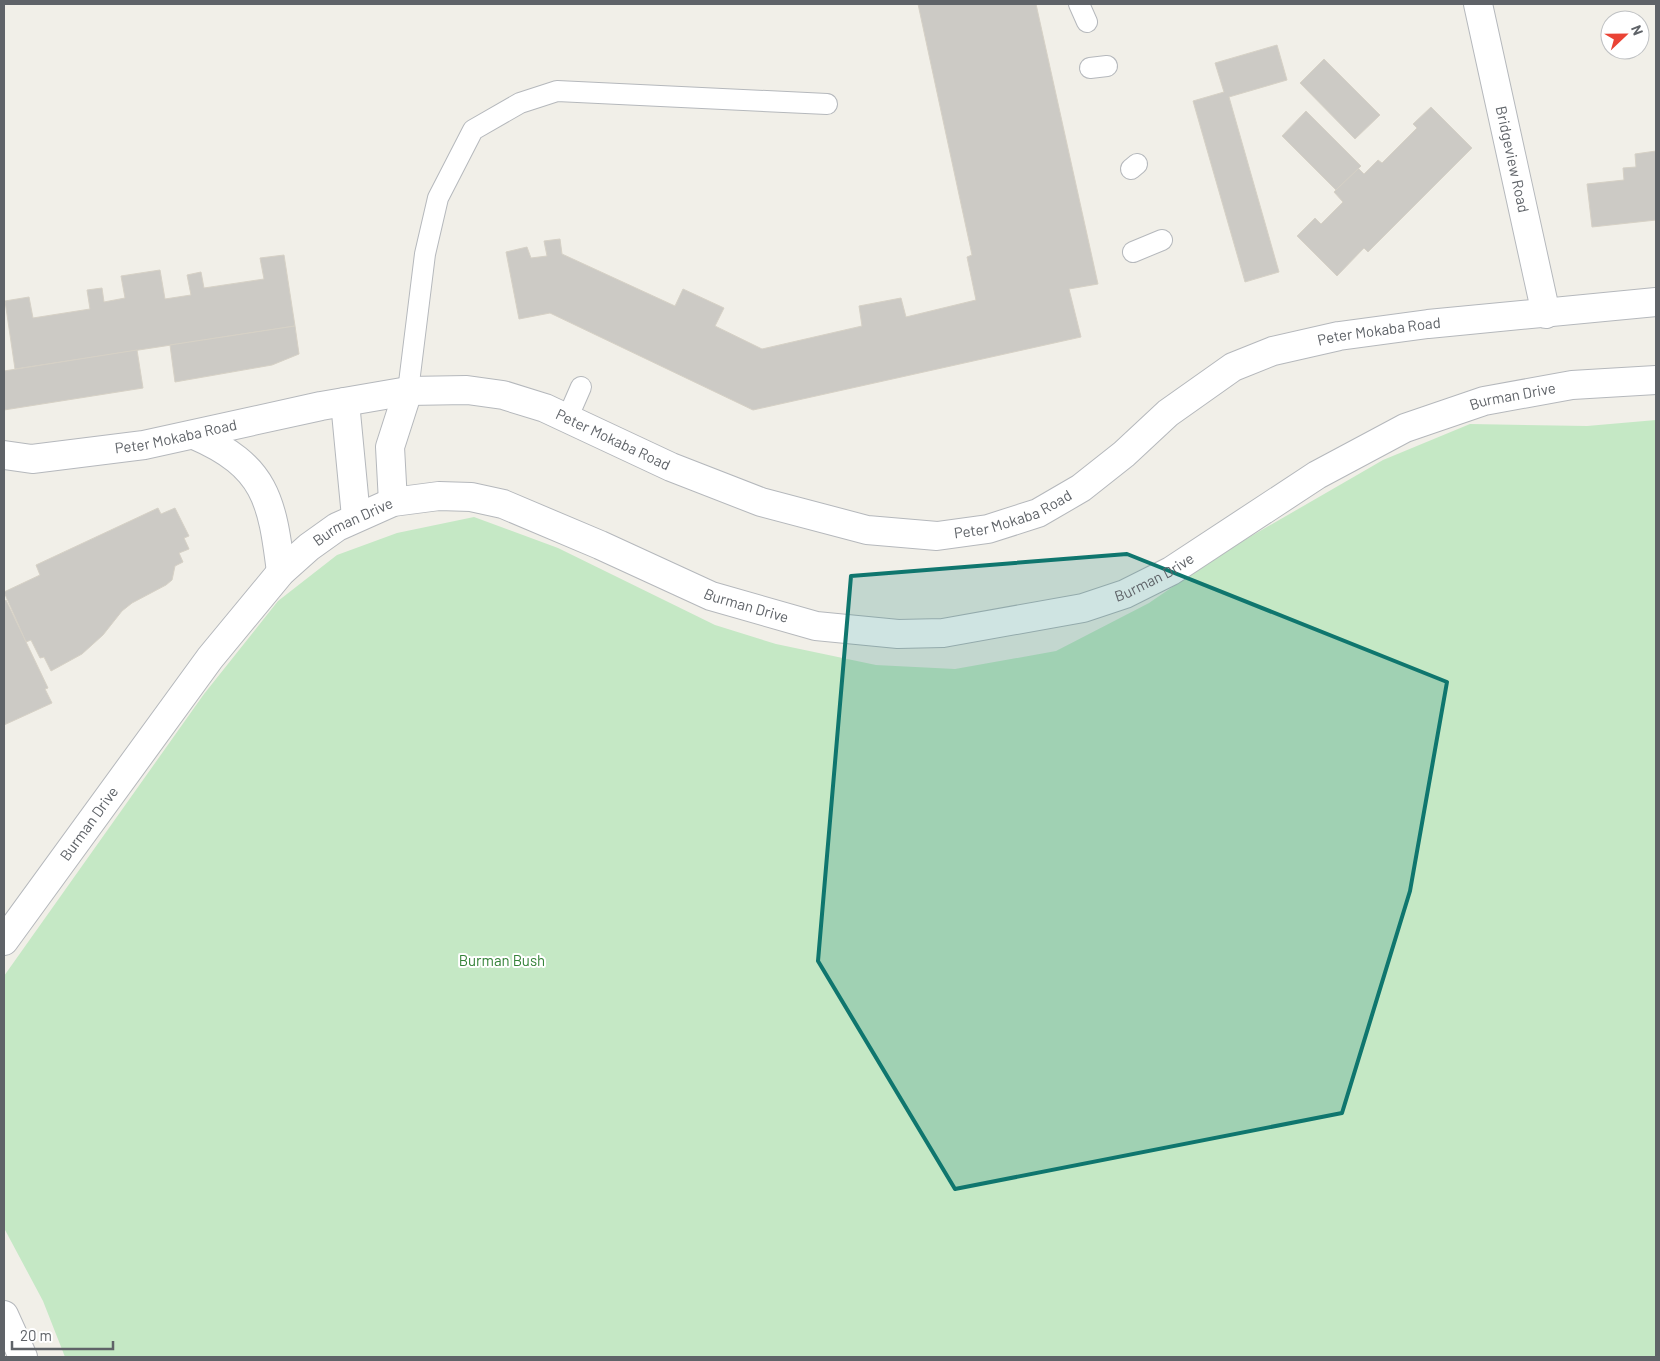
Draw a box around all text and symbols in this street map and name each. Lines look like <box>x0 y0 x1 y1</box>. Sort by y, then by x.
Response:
north arrow <box>1600 10 1650 60</box>
text: N <box>1628 22 1647 37</box>
street label: Bridgeview Road <box>1493 104 1533 214</box>
street label: Peter Mokaba Road <box>1316 313 1441 349</box>
street label: Burman Drive <box>1467 378 1557 413</box>
street label: Peter Mokaba Road <box>553 404 673 473</box>
street label: Peter Mokaba Road <box>114 415 239 457</box>
street label: Peter Mokaba Road <box>953 485 1075 542</box>
street label: Burman Drive <box>309 493 395 549</box>
street label: Burman Drive <box>1112 549 1197 605</box>
street label: Burman Drive <box>701 584 791 626</box>
street label: Burman Drive <box>56 783 122 864</box>
park label: Burman Bush <box>459 951 545 969</box>
scale bar <box>12 1318 114 1350</box>
text: 20 m <box>20 1326 52 1344</box>

